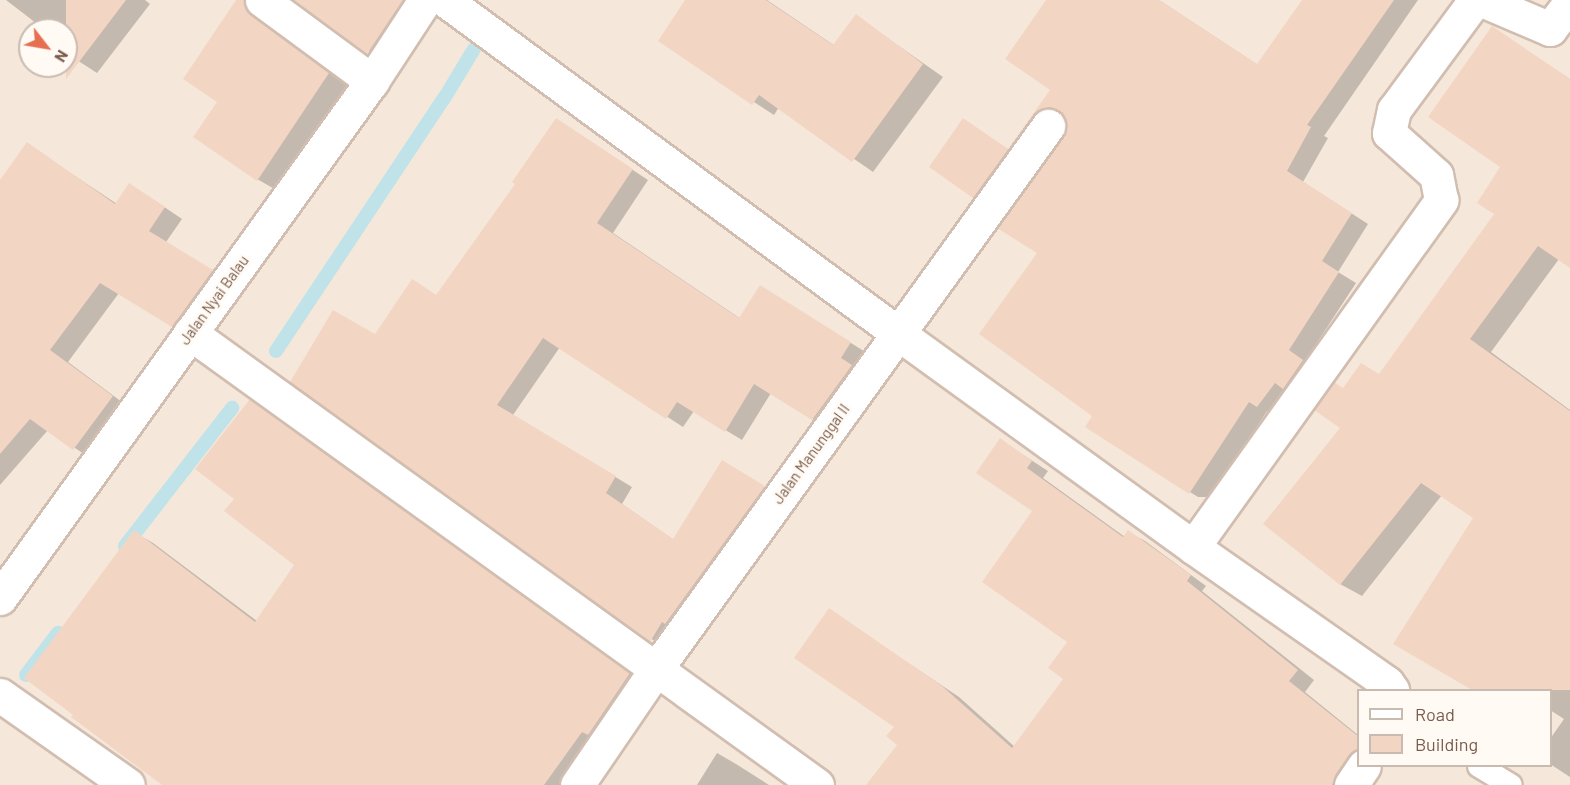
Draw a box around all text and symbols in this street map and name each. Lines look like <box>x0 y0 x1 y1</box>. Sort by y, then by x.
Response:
north arrow <box>18 18 78 78</box>
text: N <box>51 47 73 66</box>
street label: Jalan Nyai Balau <box>176 252 252 348</box>
street label: Jalan Manunggal II <box>769 401 853 507</box>
legend <box>1357 689 1552 767</box>
text: Road <box>1415 703 1455 725</box>
text: Building <box>1415 733 1478 755</box>

